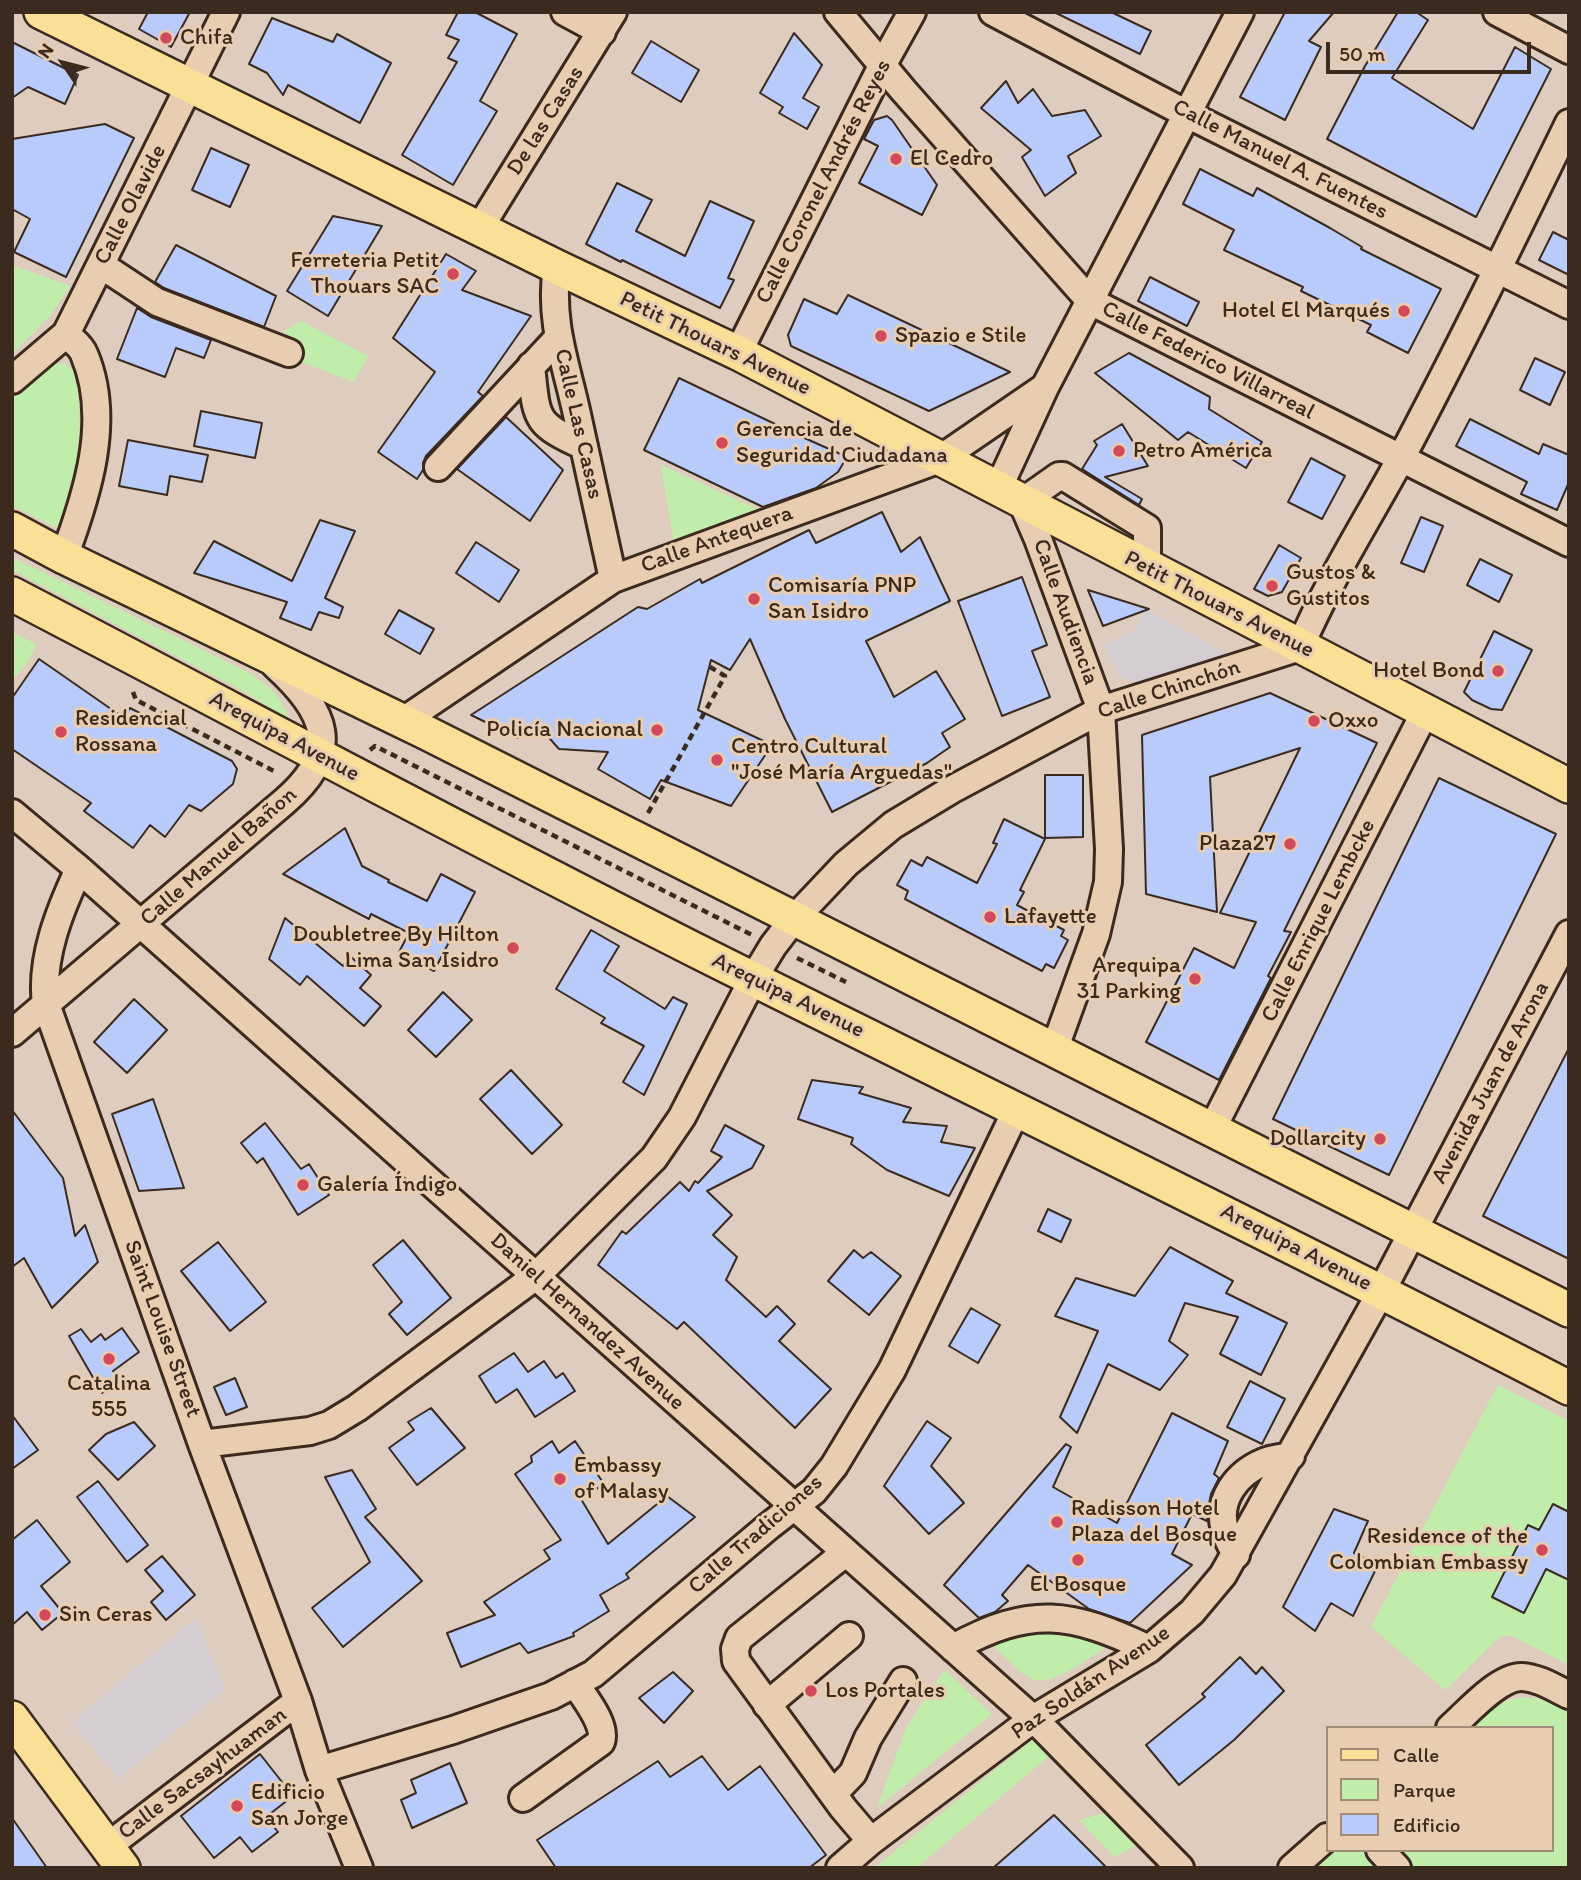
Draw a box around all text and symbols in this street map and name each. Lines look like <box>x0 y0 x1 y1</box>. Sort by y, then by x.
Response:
place label: Chifa <box>180 24 233 52</box>
north arrow <box>28 28 98 98</box>
scale bar <box>1329 28 1534 72</box>
marker: Chifa <box>158 30 174 46</box>
text: N <box>32 39 58 63</box>
text: 50 m <box>1339 41 1385 66</box>
street label: Calle Coronel Andrés Reyes <box>750 55 898 309</box>
street label: De las Casas <box>501 61 591 181</box>
street label: Calle Manuel A. Fuentes <box>1168 94 1392 226</box>
street label: Calle Olavide <box>89 140 173 270</box>
place label: El Cedro <box>910 145 993 173</box>
marker: El Cedro <box>888 151 904 167</box>
place label: Ferreteria Petit Thouars SAC <box>290 247 439 301</box>
marker: Ferreteria Petit Thouars SAC <box>445 266 461 282</box>
street label: Petit Thouars Avenue <box>615 286 815 402</box>
street label: Calle Federico Villarreal <box>1097 295 1319 427</box>
place label: Hotel El Marqués <box>1222 297 1390 325</box>
marker: Hotel El Marqués <box>1396 303 1412 319</box>
place label: Spazio e Stile <box>895 322 1026 350</box>
marker: Spazio e Stile <box>873 328 889 344</box>
street label: Calle Las Casas <box>547 346 609 502</box>
place label: Gerencia de Seguridad Ciudadana <box>736 416 948 470</box>
marker: Gerencia de Seguridad Ciudadana <box>714 435 730 451</box>
place label: Petro América <box>1133 437 1272 465</box>
marker: Petro América <box>1111 443 1127 459</box>
street label: Calle Antequera <box>637 500 797 580</box>
street label: Calle Audiencia <box>1026 535 1104 689</box>
street label: Petit Thouars Avenue <box>1119 545 1319 665</box>
place label: Gustos & Gustitos <box>1286 559 1375 613</box>
place label: Comisaría PNP San Isidro <box>768 572 916 626</box>
marker: Gustos & Gustitos <box>1264 578 1280 594</box>
marker: Comisaría PNP San Isidro <box>746 591 762 607</box>
street label: Calle Chinchón <box>1094 654 1244 726</box>
place label: Hotel Bond <box>1373 657 1484 685</box>
marker: Hotel Bond <box>1490 663 1506 679</box>
street label: Arequipa Avenue <box>204 686 364 788</box>
place label: Residencial Rossana <box>75 705 187 759</box>
place label: Oxxo <box>1328 707 1378 735</box>
marker: Oxxo <box>1306 713 1322 729</box>
place label: Policía Nacional <box>486 716 643 744</box>
marker: Policía Nacional <box>649 722 665 738</box>
marker: Residencial Rossana <box>53 724 69 740</box>
place label: Centro Cultural "José María Arguedas" <box>731 733 952 787</box>
marker: Centro Cultural "José María Arguedas" <box>709 752 725 768</box>
street label: Calle Manuel Bañon <box>135 781 303 933</box>
street label: Calle Enrique Lembcke <box>1256 815 1382 1027</box>
place label: Plaza27 <box>1199 830 1276 858</box>
marker: Plaza27 <box>1282 836 1298 852</box>
place label: Lafayette <box>1004 903 1097 931</box>
marker: Lafayette <box>982 909 998 925</box>
place label: Doubletree By Hilton Lima San Isidro <box>293 921 499 975</box>
marker: Doubletree By Hilton Lima San Isidro <box>505 940 521 956</box>
street label: Arequipa Avenue <box>707 947 869 1045</box>
place label: Arequipa 31 Parking <box>1077 952 1181 1006</box>
marker: Arequipa 31 Parking <box>1187 971 1203 987</box>
street label: Avenida Juan de Arona <box>1426 977 1556 1189</box>
place label: Dollarcity <box>1269 1125 1366 1153</box>
marker: Dollarcity <box>1372 1131 1388 1147</box>
place label: Galería Índigo <box>317 1171 457 1199</box>
marker: Galería Índigo <box>295 1177 311 1193</box>
street label: Arequipa Avenue <box>1216 1198 1376 1298</box>
street label: Daniel Hernandez Avenue <box>484 1227 690 1417</box>
street label: Saint Louise Street <box>117 1237 207 1421</box>
marker: Catalina 555 <box>101 1351 117 1367</box>
place label: Catalina 555 <box>67 1370 151 1424</box>
place label: Embassy of Malasy <box>574 1452 669 1506</box>
street label: Calle Tradiciones <box>683 1469 829 1601</box>
marker: Embassy of Malasy <box>552 1471 568 1487</box>
place label: Radisson Hotel Plaza del Bosque <box>1071 1495 1237 1549</box>
marker: Radisson Hotel Plaza del Bosque <box>1049 1514 1065 1530</box>
place label: Residence of the Colombian Embassy <box>1329 1523 1528 1577</box>
marker: Residence of the Colombian Embassy <box>1534 1542 1550 1558</box>
marker: El Bosque <box>1070 1552 1086 1568</box>
place label: El Bosque <box>1030 1571 1126 1599</box>
place label: Sin Ceras <box>59 1601 152 1629</box>
marker: Sin Ceras <box>37 1607 53 1623</box>
street label: Paz Soldán Avenue <box>1006 1620 1176 1746</box>
place label: Los Portales <box>825 1677 945 1705</box>
marker: Los Portales <box>803 1683 819 1699</box>
street label: Calle Sacsayhuaman <box>113 1702 293 1846</box>
legend <box>1326 1726 1553 1852</box>
text: Calle <box>1393 1742 1439 1767</box>
text: Parque <box>1393 1777 1456 1802</box>
place label: Edificio San Jorge <box>251 1779 348 1833</box>
marker: Edificio San Jorge <box>229 1798 245 1814</box>
text: Edificio <box>1393 1812 1461 1837</box>

